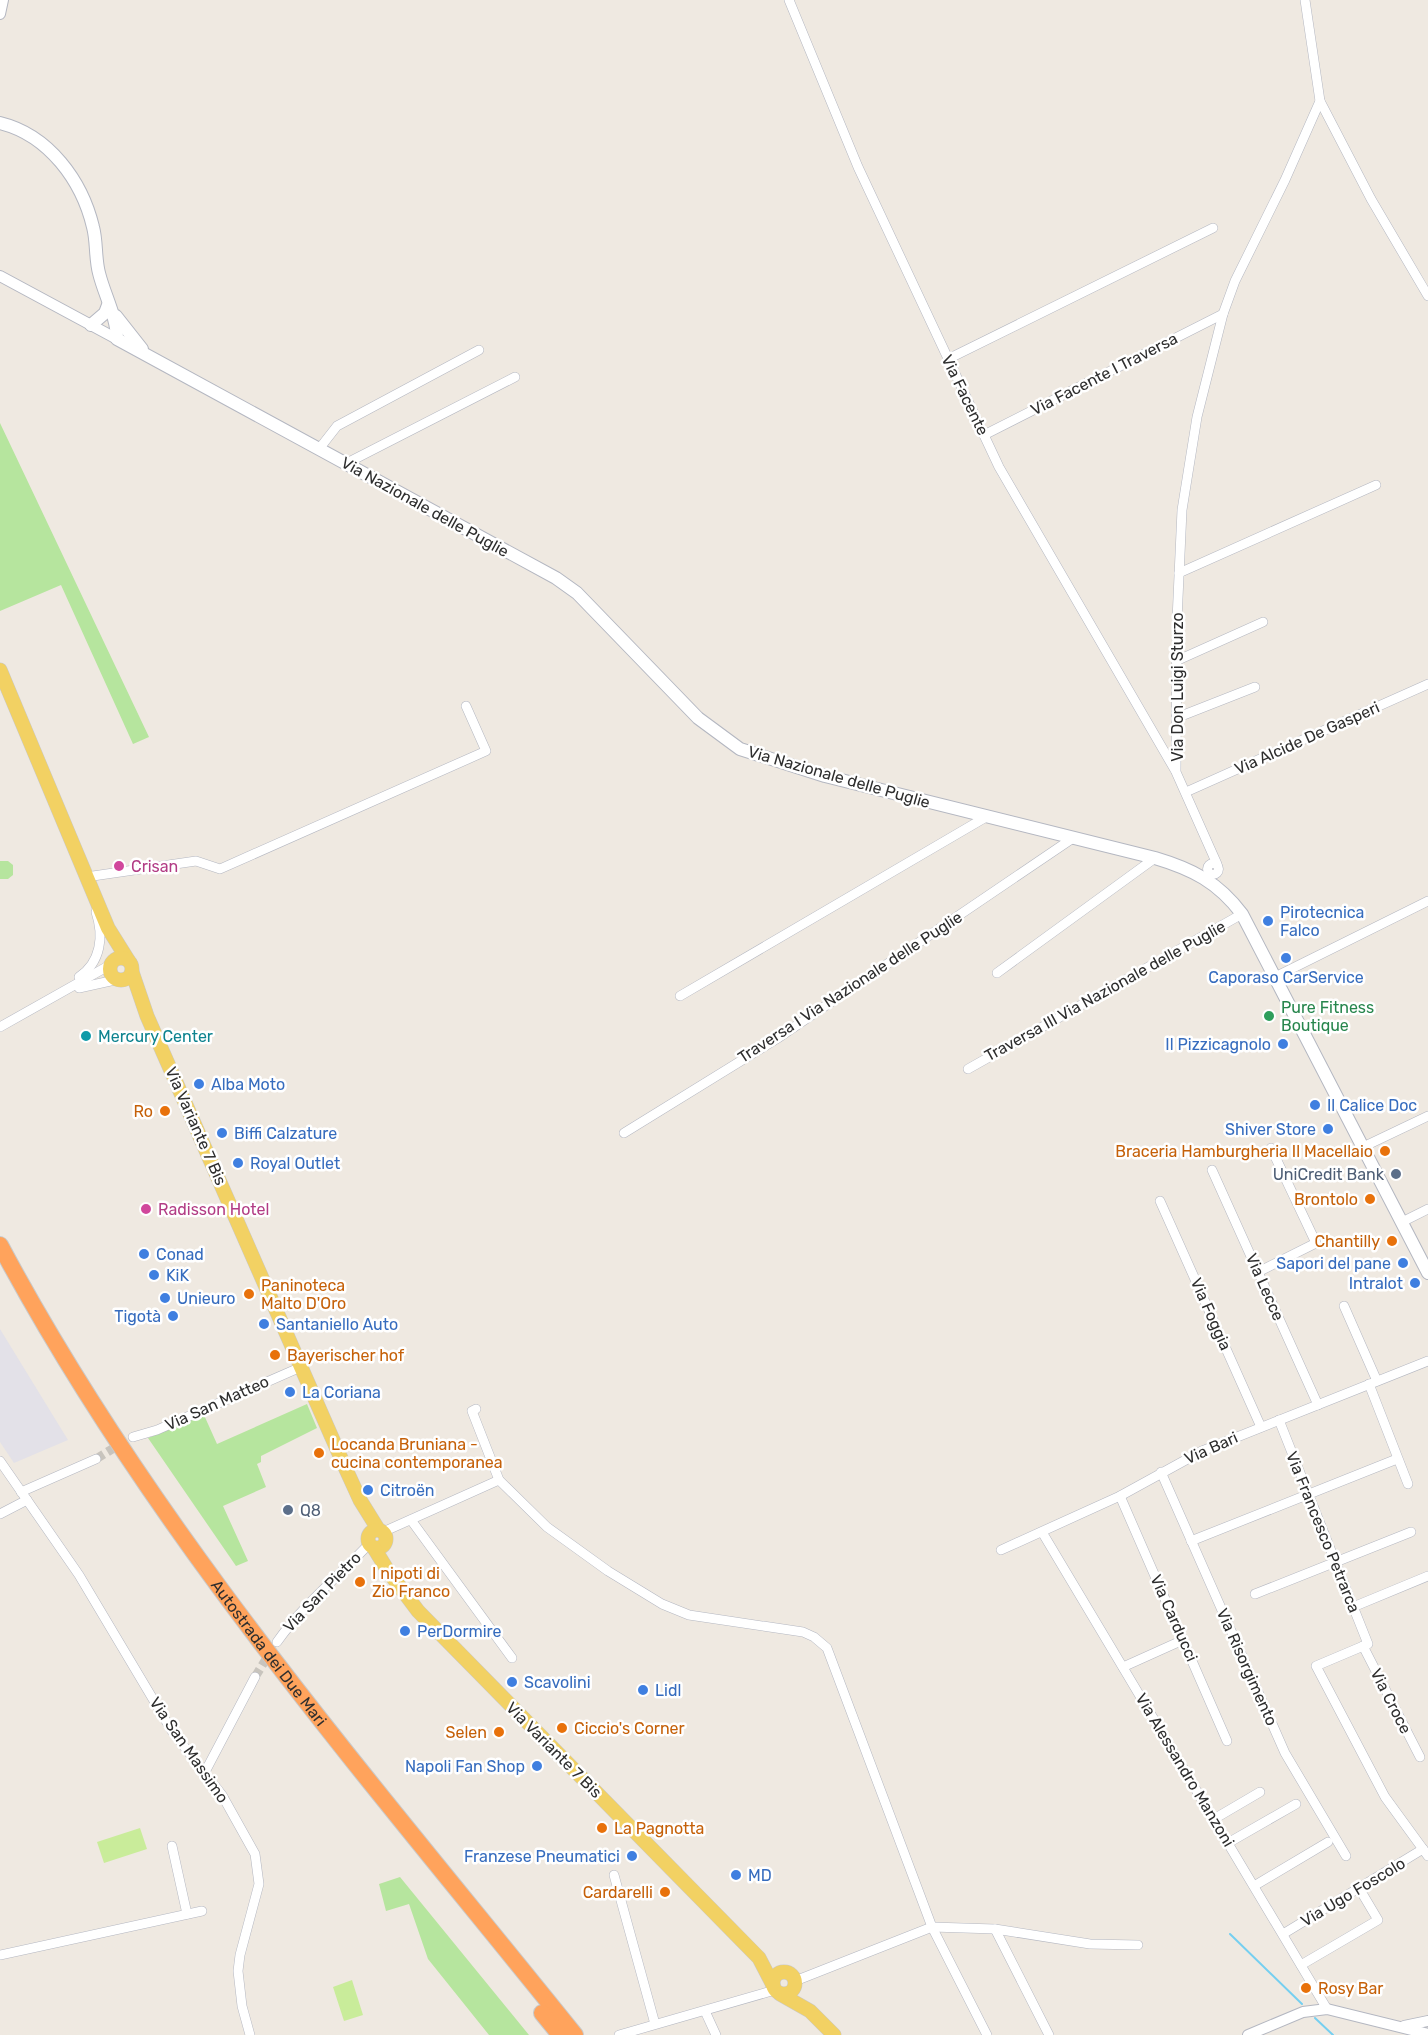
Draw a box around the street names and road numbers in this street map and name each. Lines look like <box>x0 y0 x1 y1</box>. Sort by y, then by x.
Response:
street label: Via Facente I Traversa <box>1027 329 1181 419</box>
street label: Via Facente <box>937 352 993 438</box>
street label: Via Nazionale delle Puglie <box>338 453 512 561</box>
street label: Via Don Luigi Sturzo <box>1168 612 1187 762</box>
street label: Via Alcide De Gasperi <box>1232 697 1382 779</box>
street label: Via Nazionale delle Puglie <box>746 742 932 812</box>
street label: Traversa I Via Nazionale delle Puglie <box>734 907 966 1067</box>
street label: Traversa III Via Nazionale delle Puglie <box>981 917 1229 1065</box>
street label: Via Variante 7 Bis <box>161 1064 231 1188</box>
street label: Via Lecce <box>1242 1250 1288 1324</box>
street label: Via Foggia <box>1187 1275 1235 1353</box>
street label: Via San Matteo <box>162 1372 272 1434</box>
street label: Via Bari <box>1181 1428 1241 1468</box>
street label: Via Francesco Petrarca <box>1282 1449 1364 1615</box>
street label: Via San Pietro <box>279 1548 365 1636</box>
street label: Via Carducci <box>1146 1572 1202 1664</box>
street label: Autostrada dei Due Mari <box>207 1576 331 1729</box>
street label: Via Risorgimento <box>1213 1605 1281 1729</box>
street label: Via Croce <box>1367 1665 1416 1737</box>
street label: Via Alessandro Manzoni <box>1132 1690 1238 1850</box>
street label: Via San Massimo <box>145 1694 233 1806</box>
street label: Via Variante 7 Bis <box>502 1698 606 1802</box>
street label: Via Ugo Foscolo <box>1297 1853 1409 1931</box>

